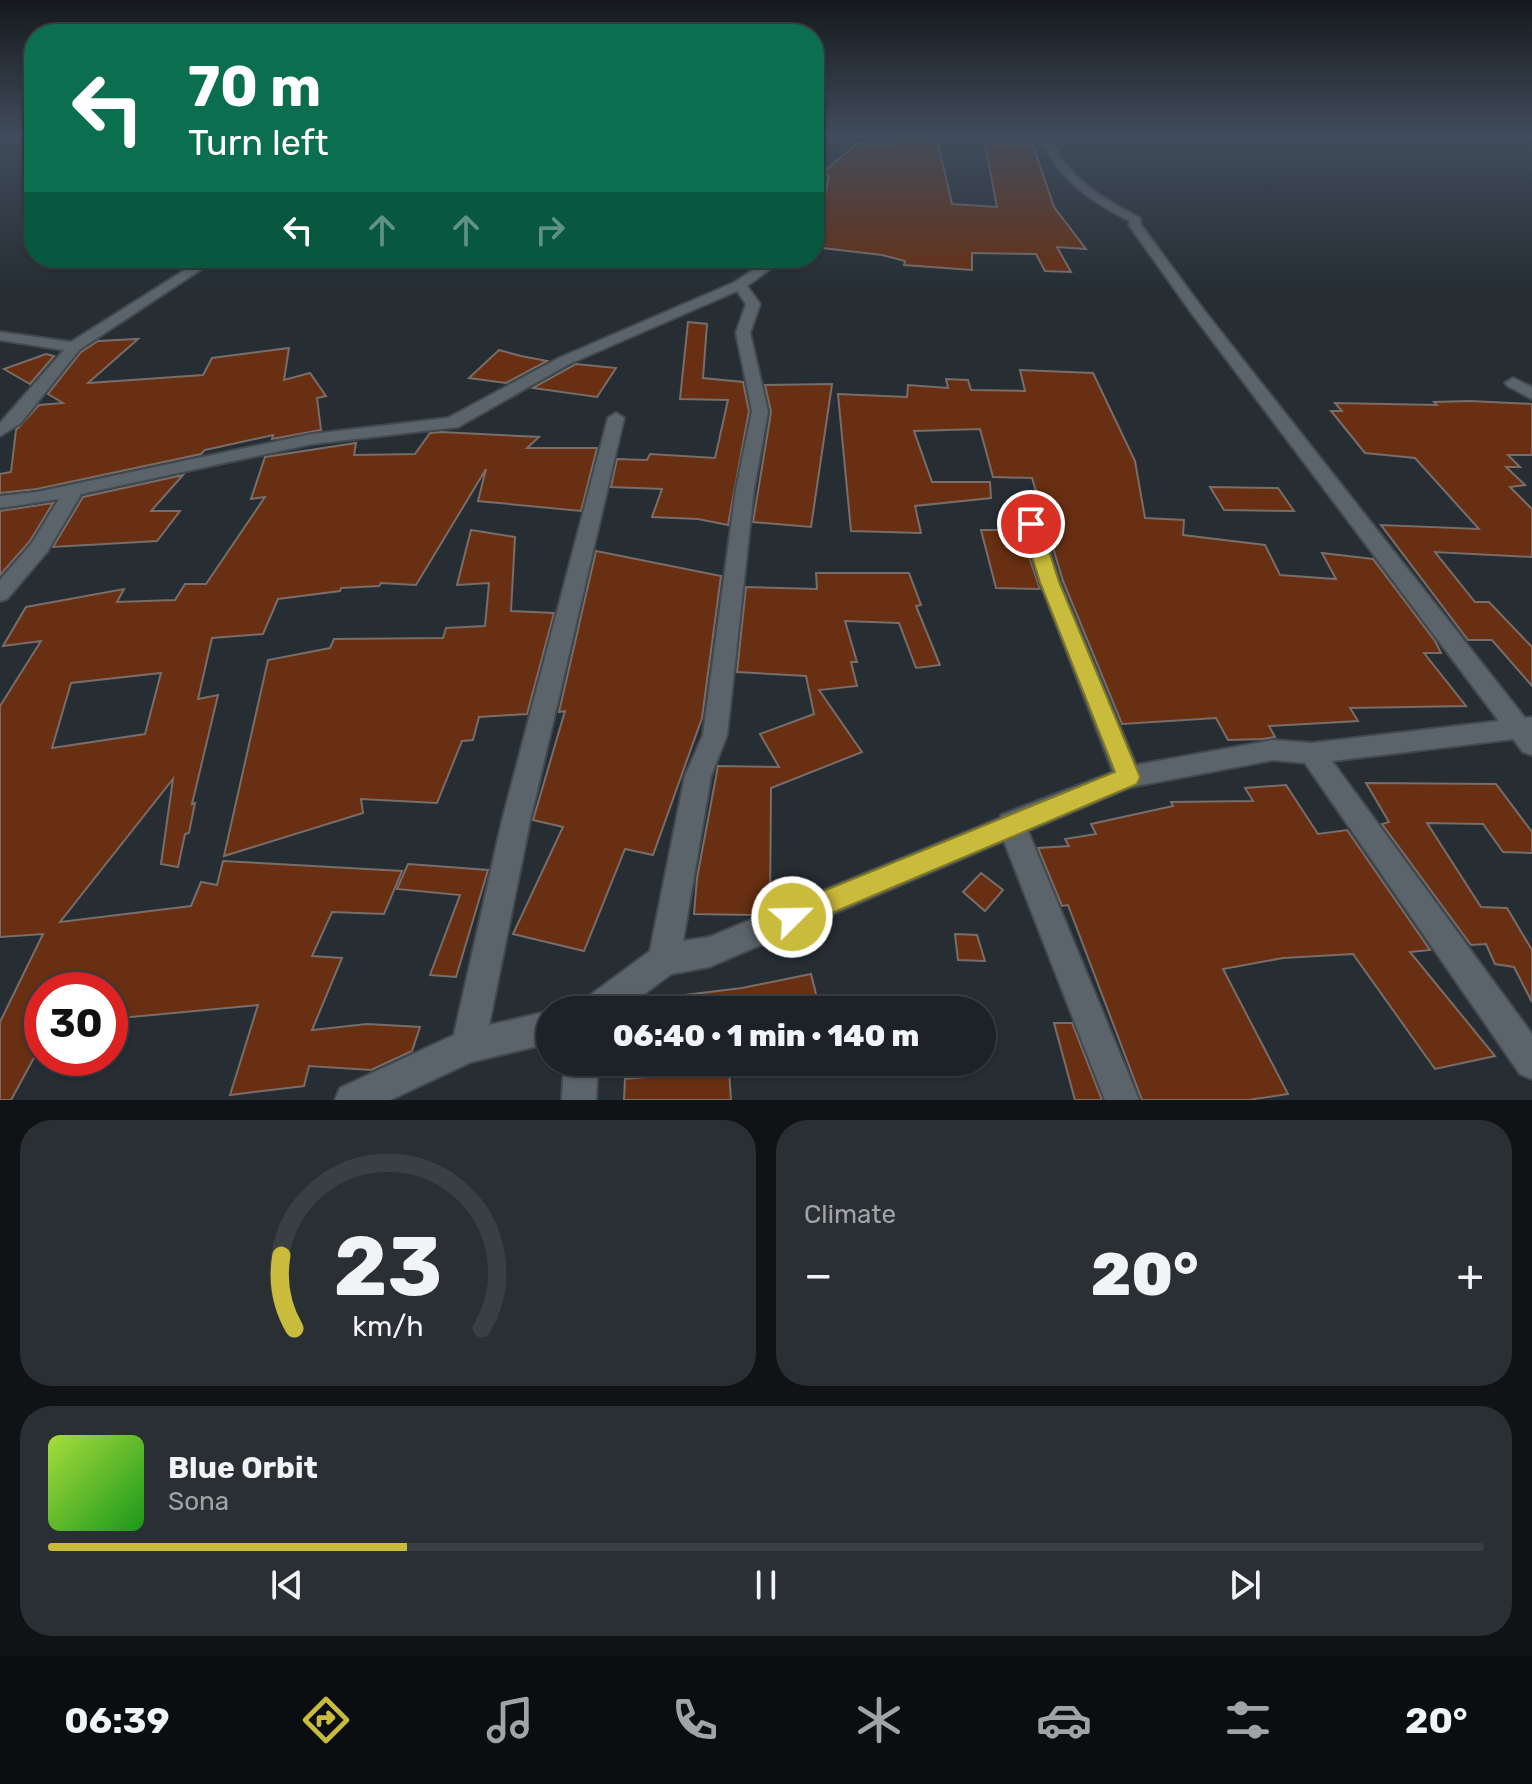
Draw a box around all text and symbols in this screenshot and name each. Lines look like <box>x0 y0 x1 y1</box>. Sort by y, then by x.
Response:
text: 70 m <box>188 54 321 120</box>
icon: left <box>56 56 160 160</box>
text: Turn left <box>188 121 329 164</box>
icon: left <box>276 208 320 252</box>
icon: ahead <box>360 208 404 252</box>
icon: ahead <box>444 208 488 252</box>
icon: right <box>528 208 572 252</box>
pin <box>997 490 1065 558</box>
icon: arrive <box>1009 502 1053 546</box>
position arrow <box>750 875 834 959</box>
speed limit sign: 30 <box>24 972 128 1076</box>
text: 06:40 · 1 min · 140 m <box>613 1018 919 1054</box>
text: Climate <box>804 1199 896 1230</box>
text: 23 <box>334 1217 442 1316</box>
text: 20° <box>1091 1239 1198 1310</box>
text: − <box>804 1249 833 1301</box>
text: + <box>1457 1249 1484 1301</box>
text: km/h <box>352 1309 424 1343</box>
text: Blue Orbit <box>168 1450 318 1486</box>
text: Sona <box>168 1486 229 1517</box>
icon: previous <box>265 1563 309 1607</box>
icon: pause <box>744 1563 788 1607</box>
icon: next <box>1223 1563 1267 1607</box>
icon: directions <box>298 1692 354 1748</box>
icon: music <box>482 1692 538 1748</box>
icon: phone <box>667 1692 723 1748</box>
icon: climate <box>851 1692 907 1748</box>
icon: car <box>1036 1692 1092 1748</box>
icon: filters <box>1220 1692 1276 1748</box>
text: 06:39 <box>64 1699 169 1742</box>
text: 20° <box>1405 1699 1468 1742</box>

